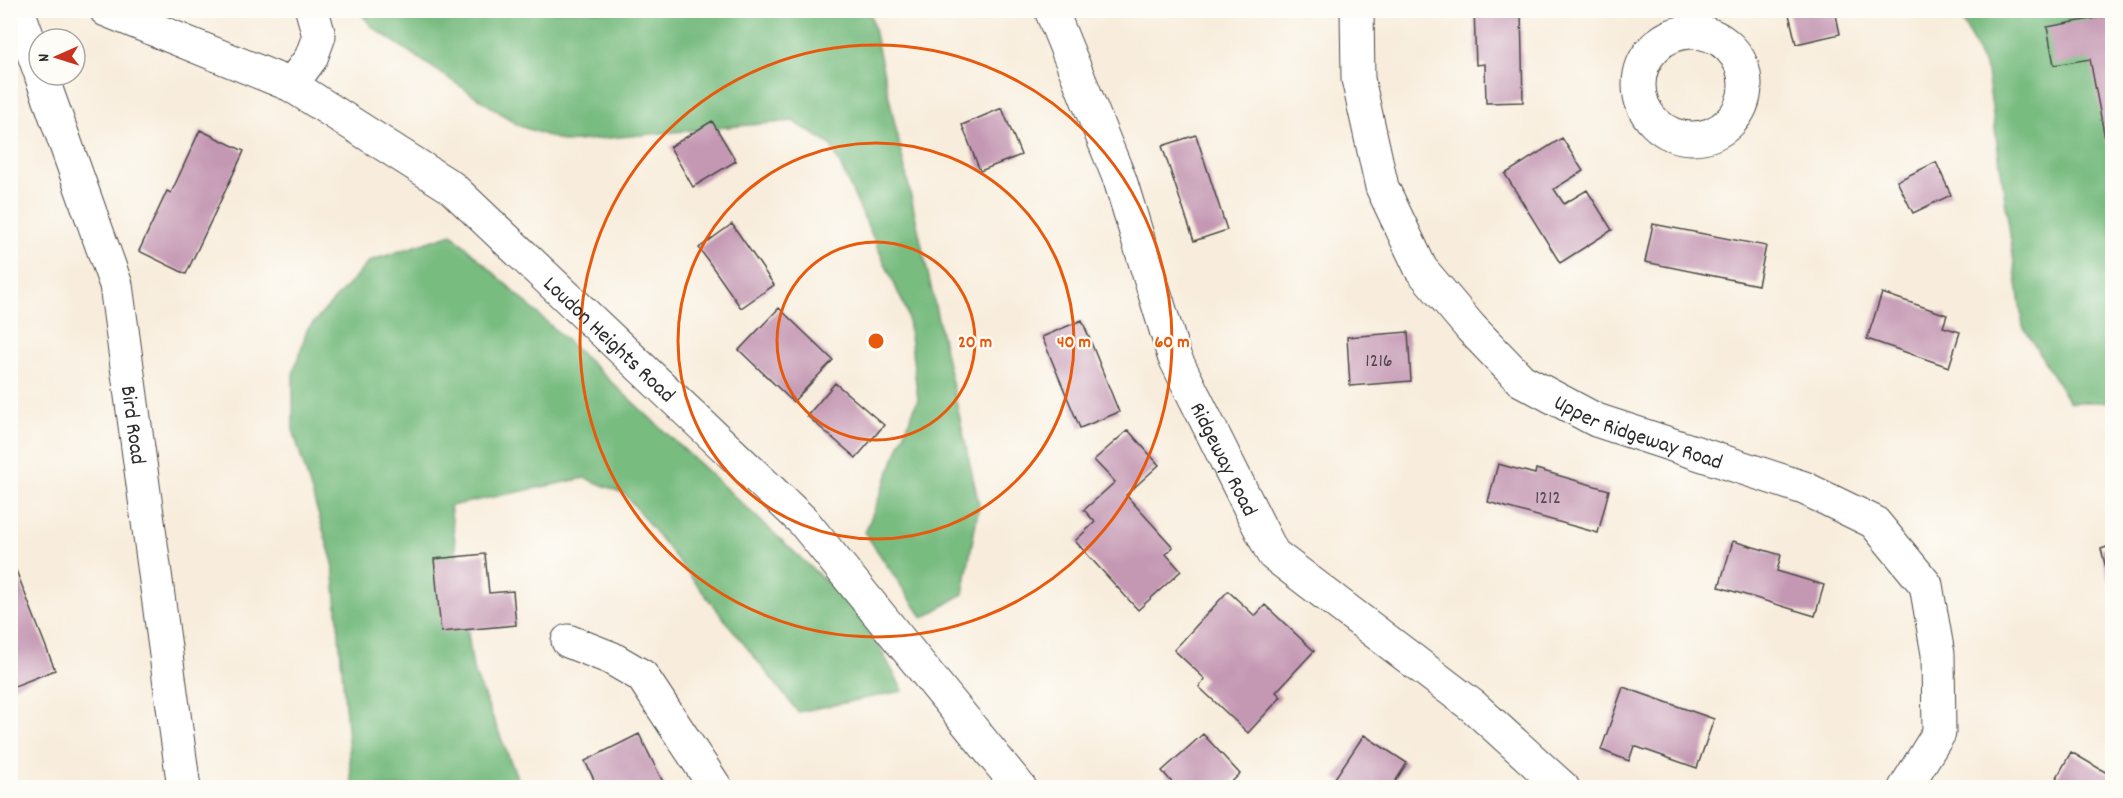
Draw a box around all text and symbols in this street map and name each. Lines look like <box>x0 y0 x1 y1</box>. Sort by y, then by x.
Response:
north arrow <box>27 27 87 87</box>
text: N <box>33 53 56 62</box>
street label: Loudon Heights Road <box>535 270 681 411</box>
centre of rings <box>866 331 886 351</box>
text: 20 m <box>958 331 992 356</box>
text: 40 m <box>1057 331 1091 356</box>
text: 60 m <box>1154 331 1190 356</box>
house number: 1216 <box>1365 348 1393 376</box>
street label: Bird Road <box>111 384 152 467</box>
street label: Upper Ridgeway Road <box>1547 388 1726 479</box>
street label: Ridgeway Road <box>1180 398 1264 522</box>
house number: 1212 <box>1535 485 1561 513</box>

